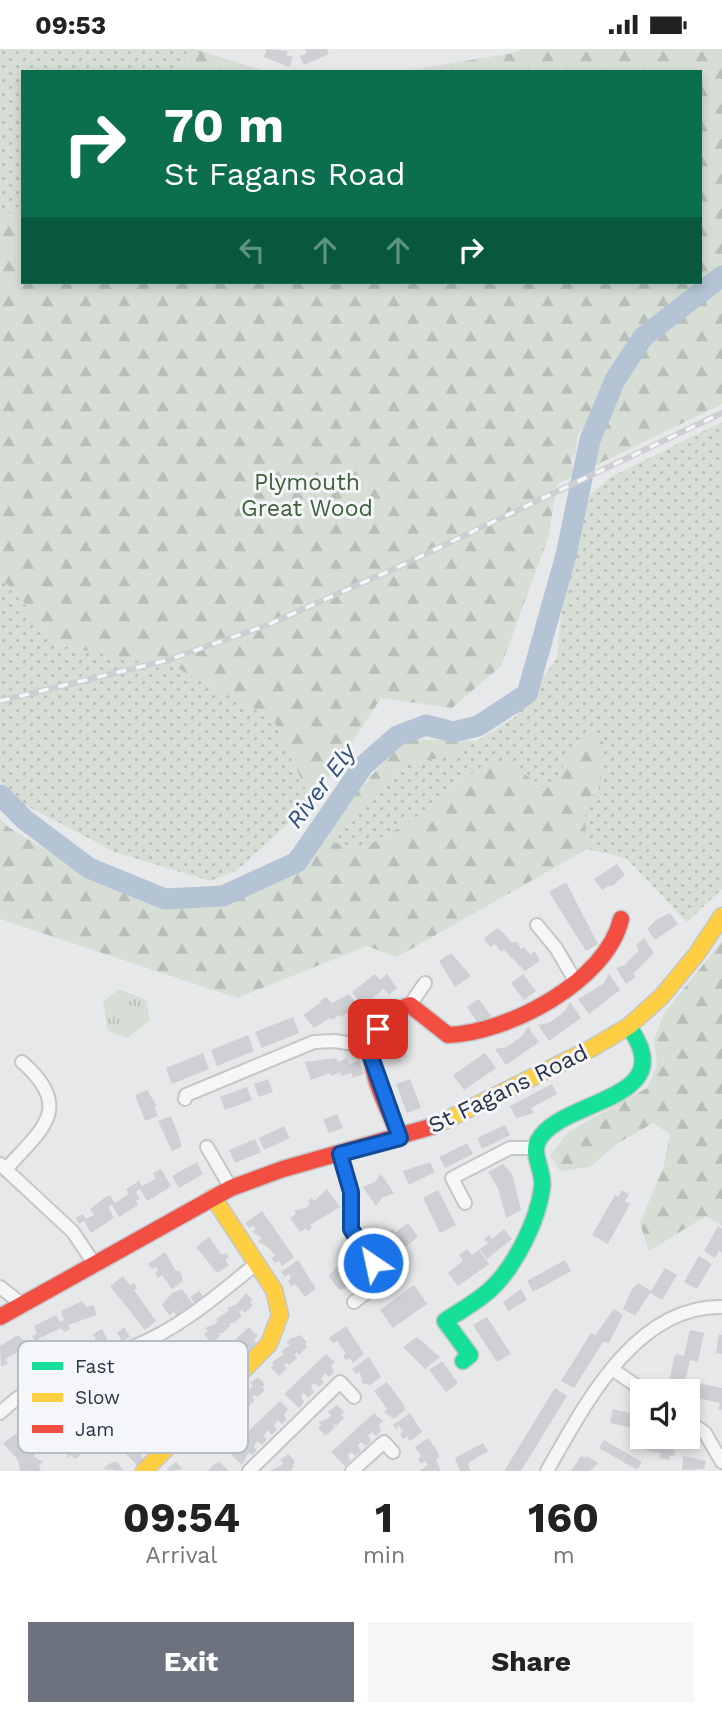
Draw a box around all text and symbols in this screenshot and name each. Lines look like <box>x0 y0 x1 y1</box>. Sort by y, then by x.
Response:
text: 09:53 <box>35 10 106 40</box>
text: 70 m <box>164 96 284 154</box>
icon: right <box>49 98 140 189</box>
text: St Fagans Road <box>164 155 406 193</box>
icon: left <box>233 231 271 269</box>
icon: ahead <box>306 231 344 269</box>
icon: ahead <box>379 231 417 269</box>
icon: right <box>452 231 490 269</box>
park label: Plymouth Great Wood <box>241 469 373 522</box>
water label: River Ely <box>280 737 363 834</box>
pin <box>348 999 408 1059</box>
icon: arrive <box>359 1010 397 1048</box>
street label: St Fagans Road <box>424 1039 592 1139</box>
position arrow <box>336 1226 410 1300</box>
legend <box>18 1341 248 1453</box>
text: Fast <box>75 1355 114 1378</box>
map controls <box>630 1379 700 1449</box>
button: sound <box>630 1379 700 1449</box>
text: Slow <box>75 1386 120 1409</box>
text: Jam <box>75 1418 114 1441</box>
text: 09:54 <box>123 1493 240 1542</box>
text: 1 <box>375 1493 393 1542</box>
text: 160 <box>528 1493 599 1542</box>
text: Arrival <box>146 1542 217 1569</box>
text: min <box>363 1542 405 1569</box>
text: m <box>553 1542 575 1569</box>
button: Exit <box>28 1622 354 1702</box>
button: Share <box>368 1622 694 1702</box>

